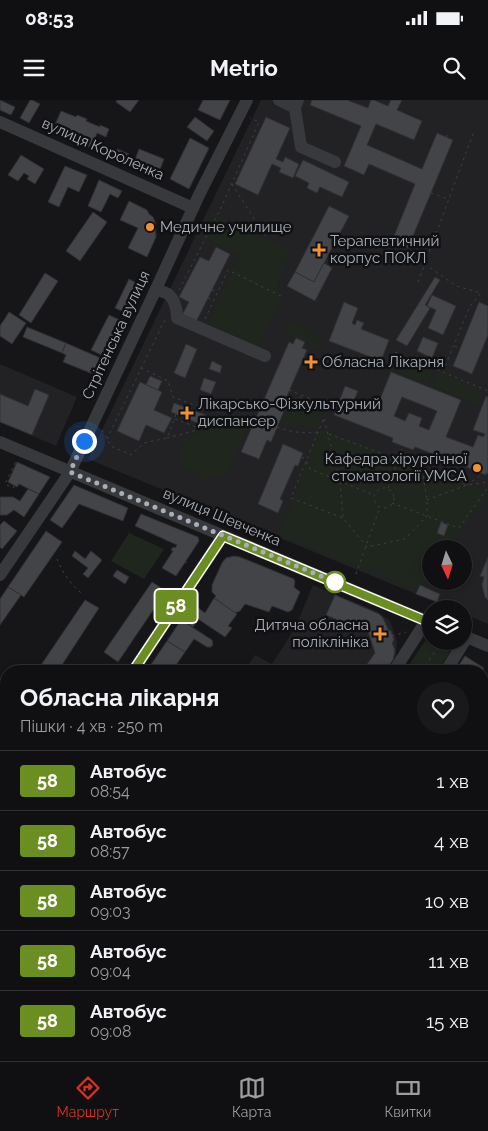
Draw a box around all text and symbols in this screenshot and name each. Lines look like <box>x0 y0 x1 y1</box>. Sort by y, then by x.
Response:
text: 08:53 <box>25 7 74 29</box>
icon: menu <box>20 54 48 82</box>
icon: search <box>440 54 468 82</box>
text: Metrio <box>210 55 278 81</box>
street label: вулиця Короленка <box>39 114 167 184</box>
place label: Медичне училище <box>160 218 292 236</box>
marker: Медичне училище <box>144 221 156 233</box>
place label: Терапевтичний корпус ПОКЛ <box>330 232 439 267</box>
marker: Терапевтичний корпус ПОКЛ <box>312 243 326 257</box>
street label: Стрітенська вулиця <box>78 268 154 402</box>
place label: Обласна Лікарня <box>322 353 444 371</box>
marker: Обласна Лікарня <box>304 355 318 369</box>
place label: Лікарсько-Фізкультурний диспансер <box>198 395 381 430</box>
marker: Лікарсько-Фізкультурний диспансер <box>180 406 194 420</box>
your location <box>72 429 97 454</box>
place label: Кафедра хірургічної стоматології УМСА <box>325 450 468 485</box>
marker: Кафедра хірургічної стоматології УМСА <box>471 462 483 474</box>
street label: вулиця Шевченка <box>160 484 284 550</box>
north arrow <box>422 540 472 590</box>
map controls <box>422 540 472 650</box>
unlabelled marker <box>324 571 346 593</box>
line badge: 58 <box>154 590 198 622</box>
text: 58 <box>166 595 186 616</box>
button: layers <box>422 600 472 650</box>
place label: Дитяча обласна поліклініка <box>254 616 369 651</box>
marker: Дитяча обласна поліклініка <box>373 627 387 641</box>
button: heart <box>417 682 469 734</box>
text: Обласна лікарня <box>20 683 220 712</box>
text: Пішки · 4 хв · 250 m <box>20 717 163 736</box>
text: Автобус <box>90 760 167 782</box>
text: 58 <box>37 770 58 791</box>
text: 1 хв <box>436 770 469 792</box>
text: 08:54 <box>90 782 130 801</box>
text: Автобус <box>90 820 167 842</box>
text: 58 <box>37 830 58 851</box>
text: 4 хв <box>434 830 469 852</box>
text: 08:57 <box>90 842 130 861</box>
text: Автобус <box>90 880 167 902</box>
text: 58 <box>37 890 58 911</box>
text: 10 хв <box>425 890 469 912</box>
text: 09:03 <box>90 902 131 921</box>
text: Автобус <box>90 940 167 962</box>
text: 58 <box>37 950 58 971</box>
text: 11 хв <box>428 950 469 972</box>
text: 09:04 <box>90 962 131 981</box>
text: Автобус <box>90 1000 167 1022</box>
text: 58 <box>37 1010 58 1031</box>
text: 15 хв <box>426 1010 469 1032</box>
text: 09:08 <box>90 1022 131 1041</box>
tab: Маршрут <box>57 1074 119 1120</box>
tab: Карта <box>232 1074 271 1120</box>
tab: Квитки <box>384 1074 431 1120</box>

